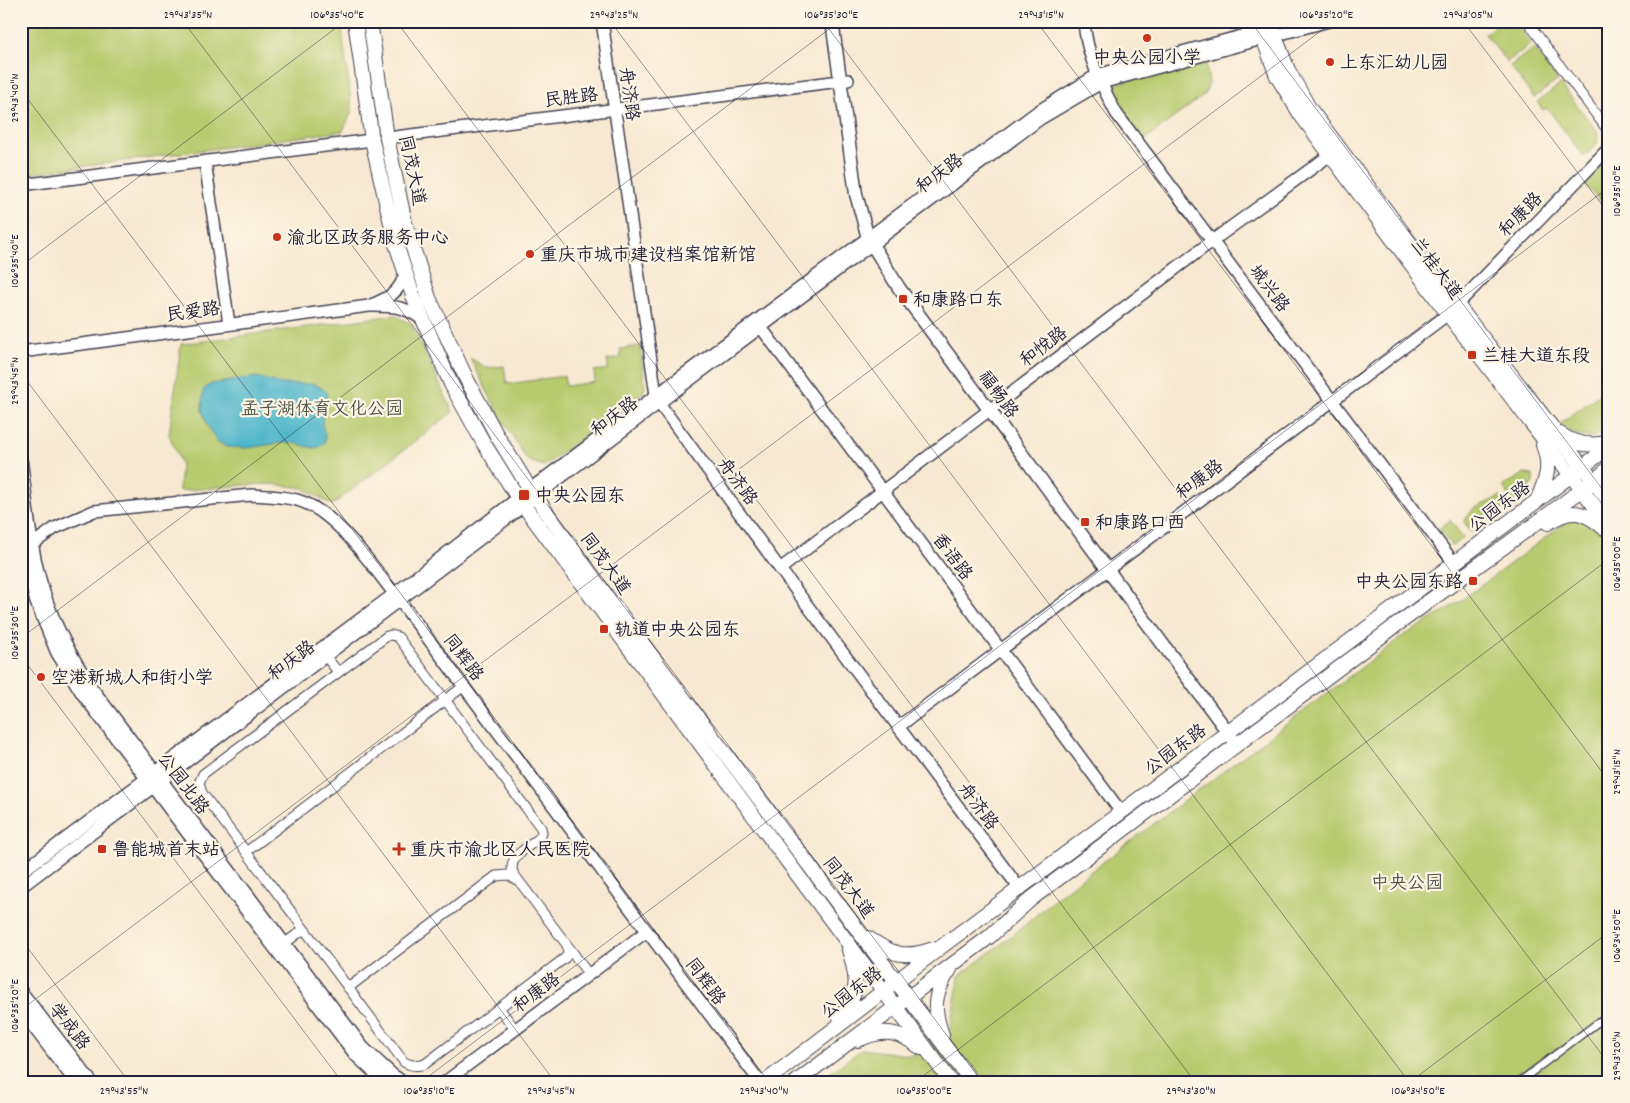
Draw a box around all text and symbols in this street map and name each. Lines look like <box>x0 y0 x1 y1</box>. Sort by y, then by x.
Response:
text: 29°43'35"N <box>164 7 212 24</box>
text: 106°35'40"E <box>310 7 364 24</box>
text: 29°43'25"N <box>590 7 638 24</box>
text: 106°35'30"E <box>804 7 858 24</box>
text: 29°43'15"N <box>1018 7 1064 24</box>
text: 106°35'20"E <box>1299 7 1353 24</box>
text: 29°43'05"N <box>1443 7 1493 24</box>
marker: 中央公园小学 <box>1141 32 1153 44</box>
place label: 中央公园小学 <box>1093 47 1201 72</box>
place label: 上东汇幼儿园 <box>1340 52 1448 77</box>
marker: 上东汇幼儿园 <box>1324 56 1336 68</box>
street label: 舟济路 <box>611 66 644 123</box>
text: 29°43'40"N <box>7 73 24 122</box>
street label: 民胜路 <box>543 84 600 115</box>
street label: 同茂大道 <box>391 133 430 208</box>
street label: 和庆路 <box>911 149 970 201</box>
text: 106°35'10"E <box>1609 165 1626 217</box>
street label: 和康路 <box>1494 188 1550 244</box>
place label: 渝北区政务服务中心 <box>287 227 449 252</box>
marker: 渝北区政务服务中心 <box>271 231 283 243</box>
street label: 兰桂大道 <box>1403 233 1467 306</box>
text: 106°35'40"E <box>7 234 24 288</box>
place label: 重庆市城市建设档案馆新馆 <box>540 244 756 269</box>
marker: 重庆市城市建设档案馆新馆 <box>524 248 536 260</box>
street label: 城兴路 <box>1242 260 1294 319</box>
place label: 和康路口东 <box>913 289 1003 314</box>
marker: 和康路口东 <box>897 293 909 305</box>
street label: 民爱路 <box>165 297 222 330</box>
street label: 和悦路 <box>1015 322 1074 374</box>
place label: 兰桂大道东段 <box>1482 345 1590 370</box>
marker: 兰桂大道东段 <box>1466 349 1478 361</box>
text: 29°43'45"N <box>7 357 24 405</box>
street label: 福畅路 <box>971 366 1023 425</box>
street label: 和庆路 <box>586 392 645 444</box>
park label: 孟子湖体育文化公园 <box>241 398 403 423</box>
street label: 舟济路 <box>710 453 762 512</box>
street label: 和康路 <box>1171 455 1230 507</box>
street label: 公园东路 <box>1464 476 1537 540</box>
place label: 中央公园东 <box>535 485 625 510</box>
marker: 中央公园东 <box>517 488 531 502</box>
place label: 和康路口西 <box>1095 512 1185 537</box>
marker: 和康路口西 <box>1079 516 1091 528</box>
street label: 同茂大道 <box>573 528 635 601</box>
street label: 香语路 <box>925 528 977 587</box>
text: 106°35'00"E <box>1609 536 1626 591</box>
place label: 中央公园东路 <box>1355 571 1463 596</box>
marker: 中央公园东路 <box>1467 575 1479 587</box>
text: 106°35'30"E <box>7 606 24 660</box>
place label: 轨道中央公园东 <box>614 619 740 644</box>
marker: 轨道中央公园东 <box>598 623 610 635</box>
street label: 同辉路 <box>436 629 488 688</box>
street label: 和庆路 <box>263 636 322 688</box>
place label: 空港新城人和街小学 <box>51 667 213 692</box>
marker: 空港新城人和街小学 <box>35 671 47 683</box>
street label: 公园东路 <box>1140 719 1213 783</box>
street label: 公园北路 <box>150 748 214 821</box>
text: 29°43'15"N <box>1609 749 1626 795</box>
street label: 舟济路 <box>951 778 1003 837</box>
place label: 鲁能城首末站 <box>112 839 220 864</box>
place label: 重庆市渝北区人民医院 <box>410 839 590 864</box>
marker: 重庆市渝北区人民医院 <box>392 842 406 856</box>
marker: 鲁能城首末站 <box>96 843 108 855</box>
street label: 同茂大道 <box>815 852 879 925</box>
park label: 中央公园 <box>1371 872 1443 897</box>
text: 106°34'50"E <box>1609 909 1626 963</box>
street label: 同辉路 <box>678 953 730 1012</box>
street label: 公园东路 <box>816 962 889 1026</box>
street label: 和康路 <box>508 968 567 1020</box>
text: 106°35'20"E <box>7 979 24 1033</box>
street label: 学成路 <box>42 999 95 1057</box>
text: 29°43'20"N <box>1609 1031 1626 1081</box>
text: 29°43'55"N <box>100 1083 148 1100</box>
text: 106°35'10"E <box>403 1083 455 1100</box>
text: 29°43'45"N <box>527 1083 575 1100</box>
text: 29°43'40"N <box>740 1083 789 1100</box>
text: 106°35'00"E <box>897 1083 952 1100</box>
text: 29°43'30"N <box>1166 1083 1216 1100</box>
text: 106°34'50"E <box>1391 1083 1445 1100</box>

